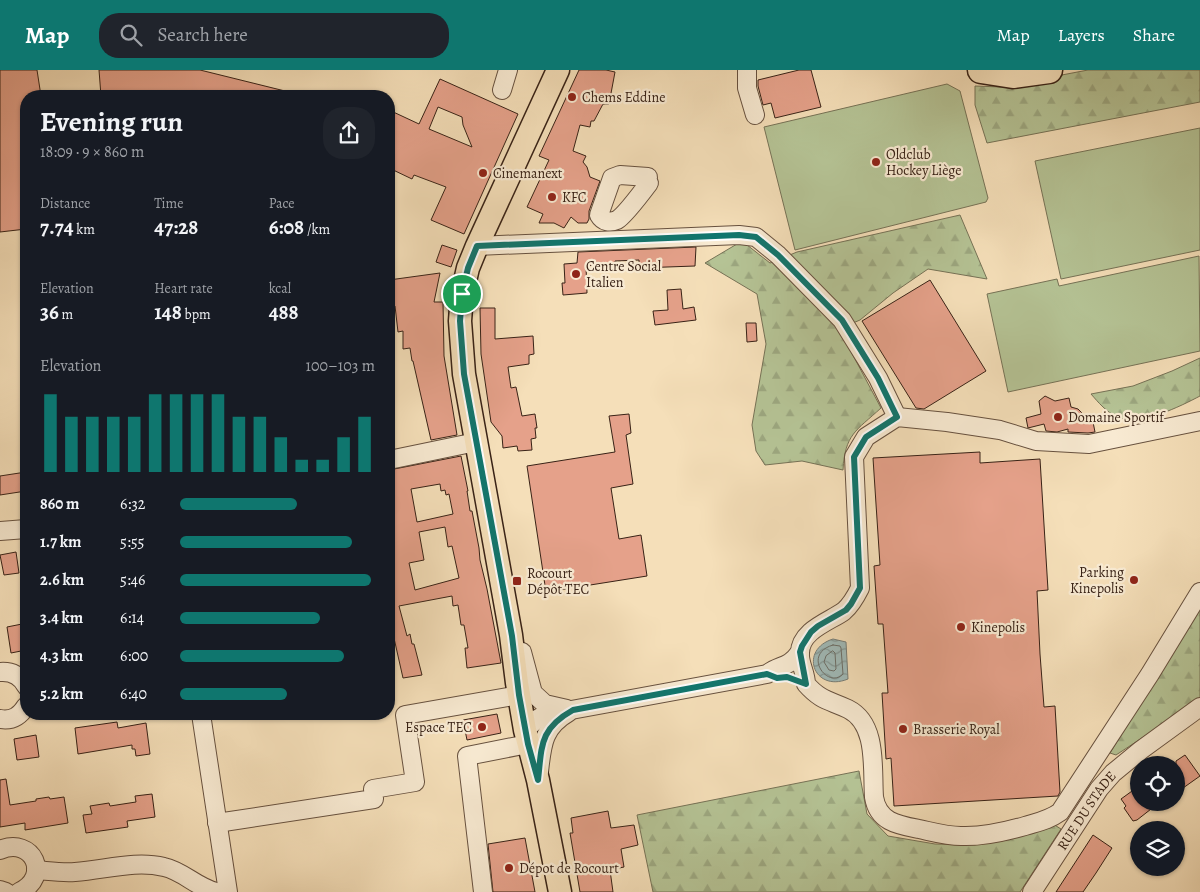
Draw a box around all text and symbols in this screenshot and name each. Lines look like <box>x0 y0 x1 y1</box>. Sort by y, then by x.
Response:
search box <box>99 13 449 58</box>
text: Map <box>25 19 69 51</box>
icon: search <box>117 21 145 49</box>
text: Search here <box>157 22 248 48</box>
text: Map <box>997 23 1030 47</box>
text: Layers <box>1058 23 1105 47</box>
text: Share <box>1133 23 1175 47</box>
place label: Chems Eddine <box>582 88 665 107</box>
marker: Chems Eddine <box>566 91 578 103</box>
text: Evening run <box>40 103 183 141</box>
button: share <box>323 107 375 159</box>
text: 18:09 · 9 × 860 m <box>40 141 144 163</box>
place label: Oldclub Hockey Liège <box>886 145 962 180</box>
marker: Oldclub Hockey Liège <box>870 156 882 168</box>
place label: Cinemanext <box>493 164 563 183</box>
marker: Cinemanext <box>477 167 489 179</box>
place label: KFC <box>562 188 587 207</box>
marker: KFC <box>546 191 558 203</box>
text: Distance <box>40 194 90 213</box>
text: Time <box>154 194 183 213</box>
text: Pace <box>269 194 295 213</box>
text: 7.74 <box>40 213 74 241</box>
text: 47:28 <box>154 213 198 241</box>
text: 6:08 <box>269 213 304 241</box>
text: km <box>74 220 95 239</box>
text: /km <box>304 220 330 239</box>
place label: Centre Social Italien <box>586 257 662 292</box>
marker: Centre Social Italien <box>570 268 582 280</box>
pin <box>441 273 483 315</box>
text: Elevation <box>40 279 94 298</box>
text: Heart rate <box>154 279 213 298</box>
text: kcal <box>269 279 291 298</box>
icon: arrive <box>448 280 476 308</box>
text: 36 <box>40 298 59 326</box>
text: 148 <box>154 298 182 326</box>
text: 488 <box>269 298 299 326</box>
text: m <box>59 305 73 324</box>
text: bpm <box>182 305 211 324</box>
text: Elevation <box>40 355 101 377</box>
text: 100–103 m <box>306 355 375 377</box>
place label: Domaine Sportif <box>1068 408 1166 427</box>
marker: Domaine Sportif <box>1052 411 1064 423</box>
text: 860 m <box>40 493 79 515</box>
text: 6:32 <box>120 493 145 515</box>
text: 1.7 km <box>40 531 81 553</box>
text: 5:55 <box>120 531 144 553</box>
place label: Parking Kinepolis <box>1070 563 1124 598</box>
place label: Rocourt Dépôt TEC <box>527 564 590 599</box>
text: 2.6 km <box>40 569 84 591</box>
text: 5:46 <box>120 569 145 591</box>
marker: Parking Kinepolis <box>1128 574 1140 586</box>
marker: Rocourt Dépôt TEC <box>511 575 523 587</box>
text: 3.4 km <box>40 607 83 629</box>
text: 6:14 <box>120 607 144 629</box>
place label: Kinepolis <box>971 618 1025 637</box>
marker: Kinepolis <box>955 621 967 633</box>
text: 4.3 km <box>40 645 83 667</box>
text: 6:00 <box>120 645 148 667</box>
text: 5.2 km <box>40 683 83 705</box>
text: 6:40 <box>120 683 147 705</box>
place label: Espace TEC <box>405 718 472 737</box>
place label: Brasserie Royal <box>913 720 1000 739</box>
marker: Espace TEC <box>476 721 488 733</box>
marker: Brasserie Royal <box>897 723 909 735</box>
map controls <box>1130 756 1185 876</box>
button: locate <box>1130 756 1185 811</box>
street label: RUE DU STADE <box>1052 767 1120 854</box>
button: layers <box>1130 821 1185 876</box>
place label: Dépot de Rocourt <box>519 859 619 878</box>
marker: Dépot de Rocourt <box>503 862 515 874</box>

